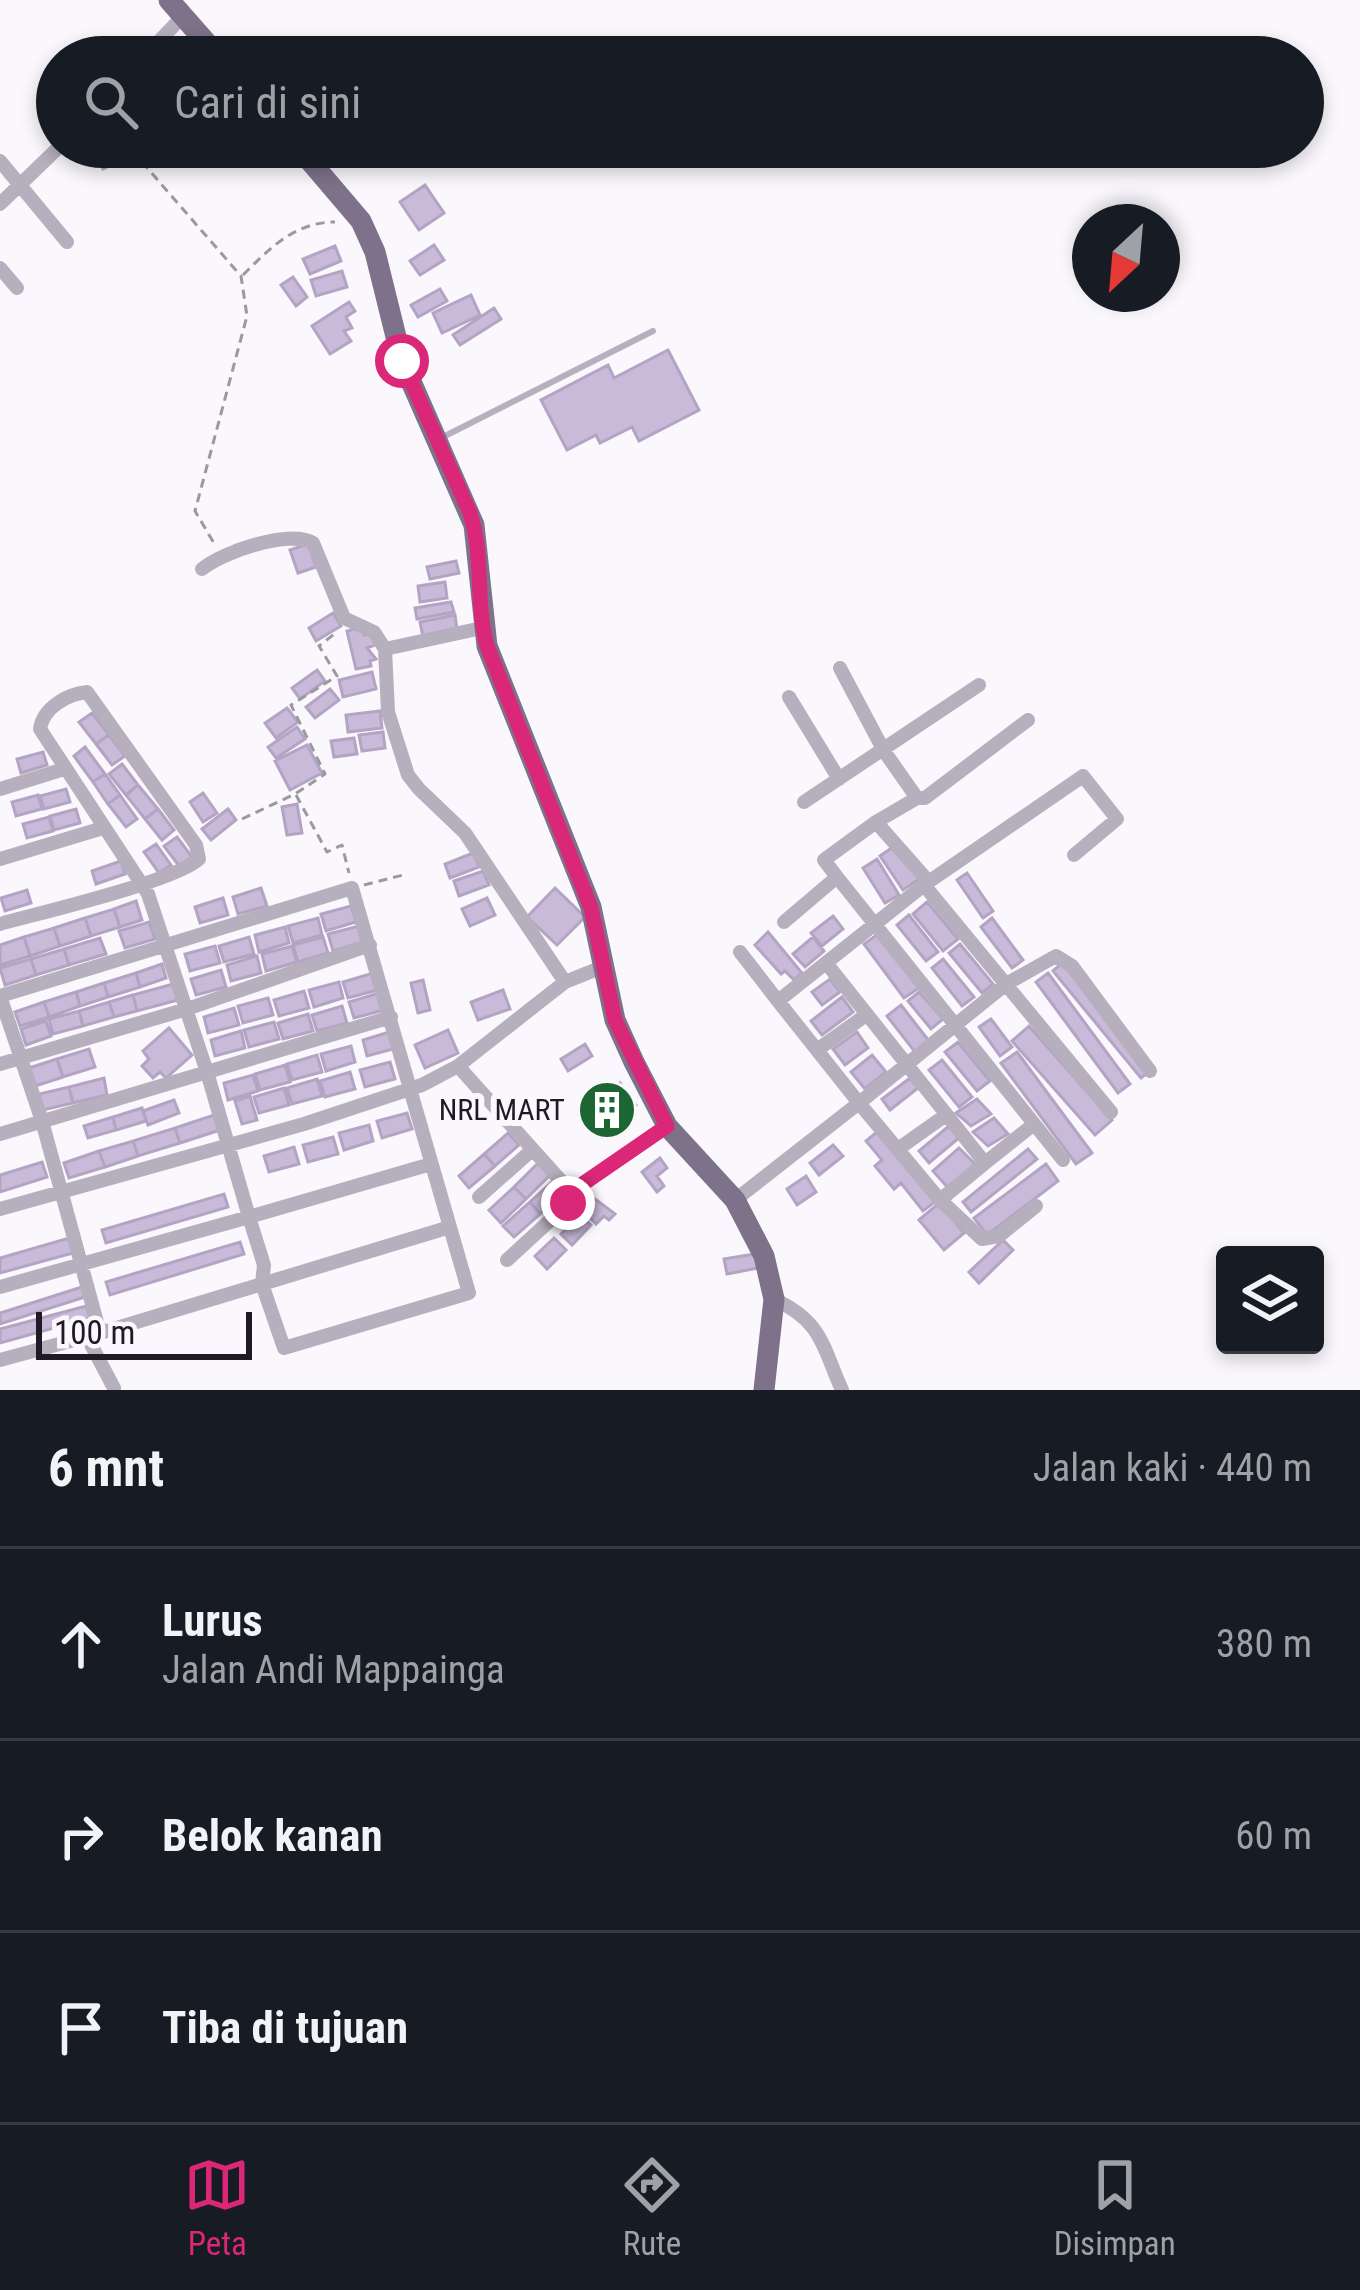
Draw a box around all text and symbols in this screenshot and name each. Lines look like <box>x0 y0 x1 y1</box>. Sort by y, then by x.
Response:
search box <box>36 36 1324 168</box>
icon: search <box>78 69 144 135</box>
text: Cari di sini <box>174 76 361 129</box>
north arrow <box>1072 204 1180 312</box>
route start <box>375 334 429 388</box>
building icon: NRL MART <box>576 1079 638 1141</box>
place label: NRL MART <box>439 1092 565 1127</box>
route end <box>541 1176 595 1230</box>
map controls <box>1216 1246 1324 1354</box>
button: layers <box>1216 1246 1324 1354</box>
scale bar <box>36 1306 252 1359</box>
text: 100 m <box>54 1313 135 1352</box>
text: 6 mnt <box>48 1439 164 1498</box>
text: Jalan kaki · 440 m <box>1033 1445 1312 1491</box>
text: Lurus <box>162 1594 263 1647</box>
icon: ahead <box>48 1611 114 1677</box>
text: 380 m <box>1216 1621 1312 1667</box>
text: Jalan Andi Mappainga <box>162 1647 505 1693</box>
icon: right <box>48 1803 114 1869</box>
text: Belok kanan <box>162 1809 383 1862</box>
text: 60 m <box>1235 1813 1312 1859</box>
icon: arrive <box>48 1995 114 2061</box>
text: Tiba di tujuan <box>162 2001 408 2054</box>
tab: Peta <box>184 2152 250 2263</box>
tab: Rute <box>619 2152 685 2263</box>
tab: Disimpan <box>1054 2152 1176 2263</box>

